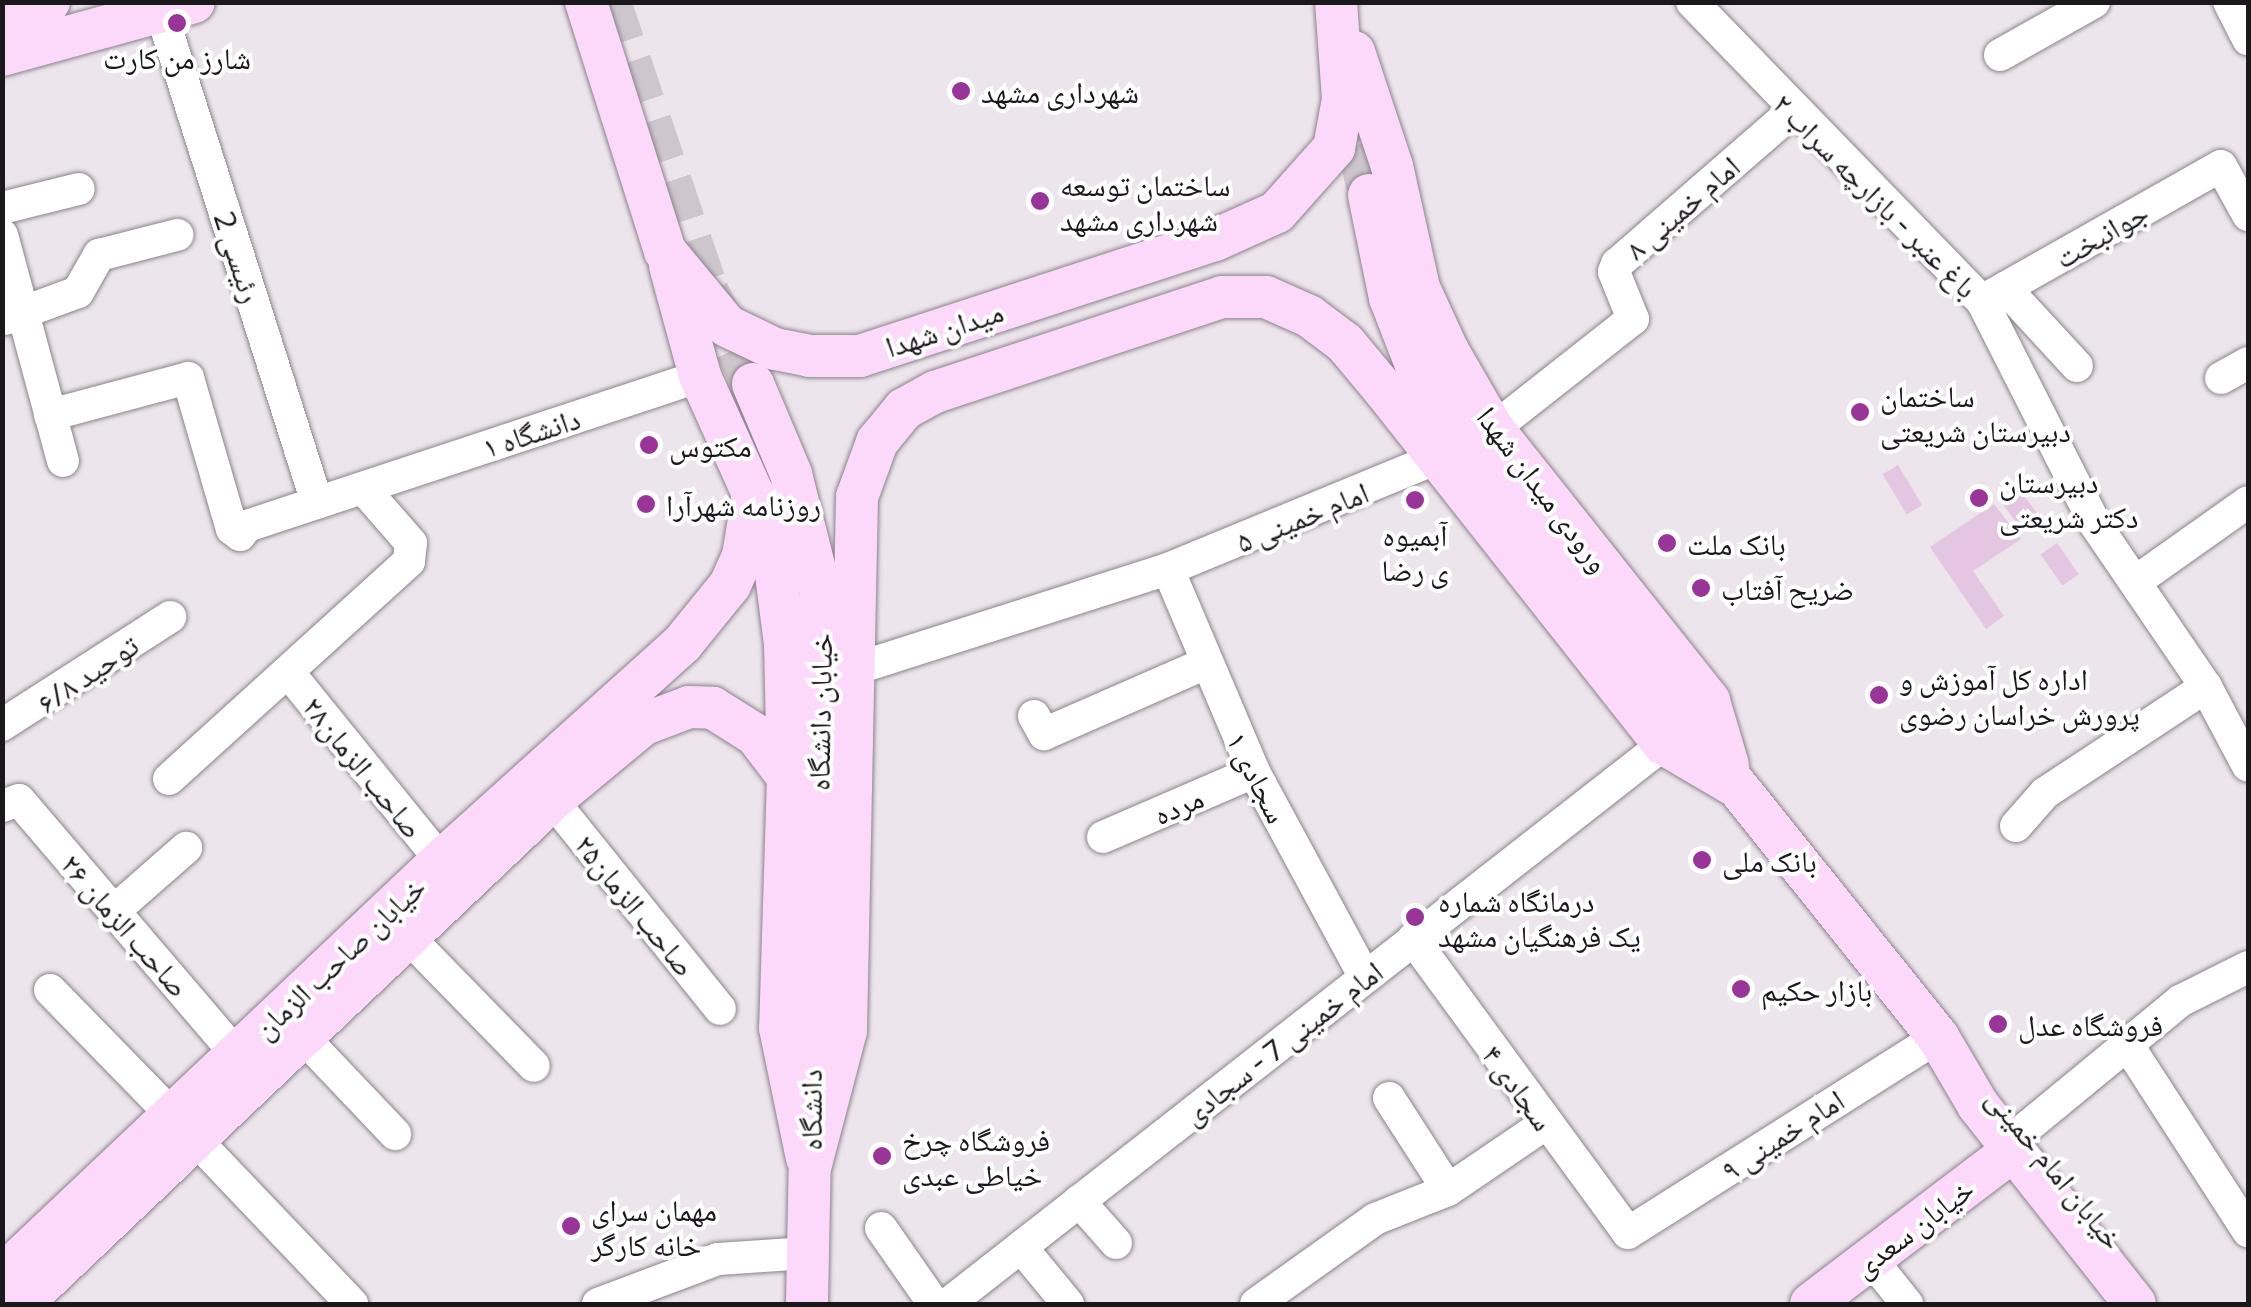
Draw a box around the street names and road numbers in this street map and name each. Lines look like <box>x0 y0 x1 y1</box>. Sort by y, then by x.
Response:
street label: باغ عنبر - بازارچه سراب ۲ <box>1766 85 1986 305</box>
street label: امام خمینی ۸ <box>1617 148 1747 266</box>
street label: جوانبخت <box>2048 193 2154 275</box>
street label: رئیسی 2 <box>207 207 271 307</box>
street label: میدان شهدا <box>881 292 1007 364</box>
street label: دانشگاه ۱ <box>478 399 584 465</box>
street label: ورودی میدان شهدا <box>1470 399 1618 579</box>
street label: امام خمینی ۵ <box>1231 473 1373 559</box>
street label: توحید ۶/۸ <box>29 626 145 720</box>
street label: خیابان دانشگاه <box>800 633 838 791</box>
street label: صاحب الزمان۲۸ <box>296 689 432 845</box>
street label: سجادی ۱ <box>1220 725 1296 829</box>
street label: مرده <box>1148 779 1208 831</box>
street label: صاحب الزمان۲۵ <box>568 827 704 983</box>
street label: صاحب الزمان ۲۶ <box>54 846 198 1004</box>
street label: خیابان صاحب الزمان <box>246 868 432 1046</box>
street label: امام خمینی 7 - سجادی <box>1175 953 1389 1131</box>
street label: سجادی ۴ <box>1476 1037 1562 1137</box>
street label: دانشگاه <box>792 1069 828 1151</box>
street label: خیابان امام خمینی <box>1980 1080 2132 1256</box>
street label: امام خمینی ۹ <box>1714 1081 1850 1187</box>
street label: خیابان سعدی <box>1846 1170 1980 1284</box>

